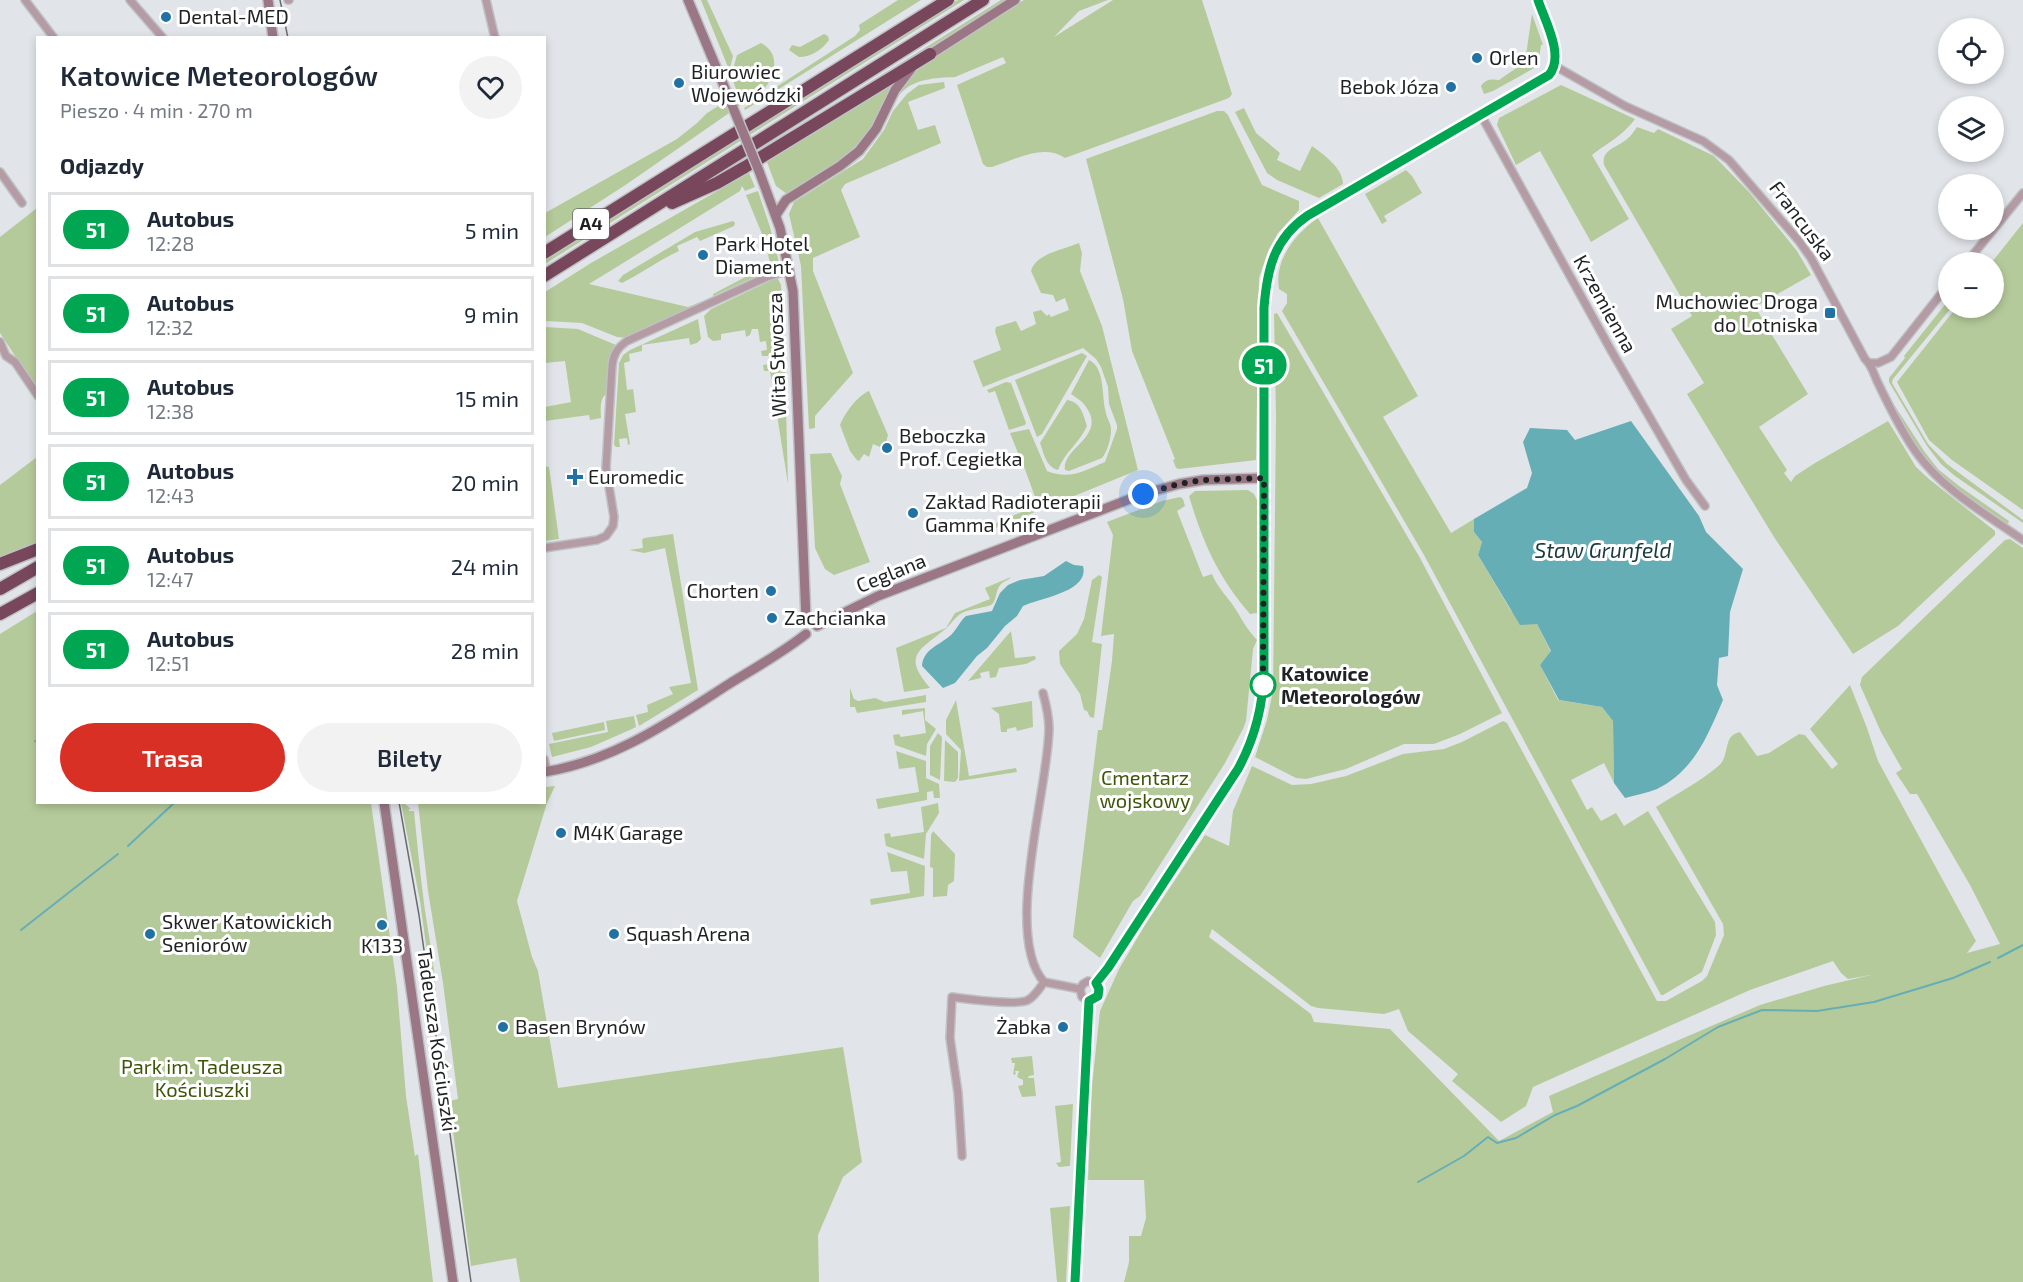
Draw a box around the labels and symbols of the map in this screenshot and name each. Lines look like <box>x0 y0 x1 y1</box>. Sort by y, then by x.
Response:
place label: Dental-MED <box>178 4 289 28</box>
marker: Dental-MED <box>159 10 173 24</box>
place label: Orlen <box>1489 45 1539 69</box>
marker: Orlen <box>1470 51 1484 65</box>
place label: Biurowiec Wojewódzki <box>691 59 801 106</box>
place label: Bebok Józa <box>1340 74 1439 98</box>
marker: Biurowiec Wojewódzki <box>672 76 686 90</box>
marker: Bebok Józa <box>1444 80 1458 94</box>
street label: Francuska <box>1765 176 1841 265</box>
road number: A4 <box>573 209 609 239</box>
place label: Park Hotel Diament <box>715 231 809 278</box>
marker: Park Hotel Diament <box>696 248 710 262</box>
street label: Krzemienna <box>1569 250 1643 357</box>
place label: Muchowiec Droga do Lotniska <box>1656 289 1818 336</box>
street label: Wita Stwosza <box>762 292 790 418</box>
marker: Muchowiec Droga do Lotniska <box>1823 306 1837 320</box>
line badge: 51 <box>1237 346 1291 385</box>
place label: Beboczka Prof. Cegiełka <box>899 423 1023 470</box>
marker: Beboczka Prof. Cegiełka <box>880 441 894 455</box>
place label: Euromedic <box>588 464 684 488</box>
marker: Euromedic <box>566 468 584 486</box>
your location <box>1128 479 1158 509</box>
place label: Zakład Radioterapii Gamma Knife <box>925 489 1101 536</box>
marker: Zakład Radioterapii Gamma Knife <box>906 506 920 520</box>
water label: Staw Grunfeld <box>1535 537 1671 562</box>
street label: Ceglana <box>852 547 929 597</box>
place label: Chorten <box>687 578 759 602</box>
marker: Chorten <box>764 584 778 598</box>
place label: Zachcianka <box>784 605 886 629</box>
marker: Zachcianka <box>765 611 779 625</box>
place label: Katowice Meteorologów <box>1281 661 1421 708</box>
marker: Katowice Meteorologów <box>1250 672 1276 698</box>
park label: Cmentarz wojskowy <box>1099 765 1191 812</box>
place label: M4K Garage <box>573 820 683 844</box>
marker: M4K Garage <box>554 826 568 840</box>
place label: Skwer Katowickich Seniorów <box>162 909 332 956</box>
marker: K133 <box>375 918 389 932</box>
place label: Squash Arena <box>626 921 750 945</box>
marker: Skwer Katowickich Seniorów <box>143 927 157 941</box>
marker: Squash Arena <box>607 927 621 941</box>
place label: K133 <box>361 933 403 957</box>
street label: Tadeusza Kościuszki <box>413 947 463 1133</box>
place label: Basen Brynów <box>515 1014 646 1038</box>
place label: Żabka <box>996 1014 1051 1038</box>
marker: Basen Brynów <box>496 1020 510 1034</box>
marker: Żabka <box>1056 1020 1070 1034</box>
park label: Park im. Tadeusza Kościuszki <box>121 1054 283 1101</box>

